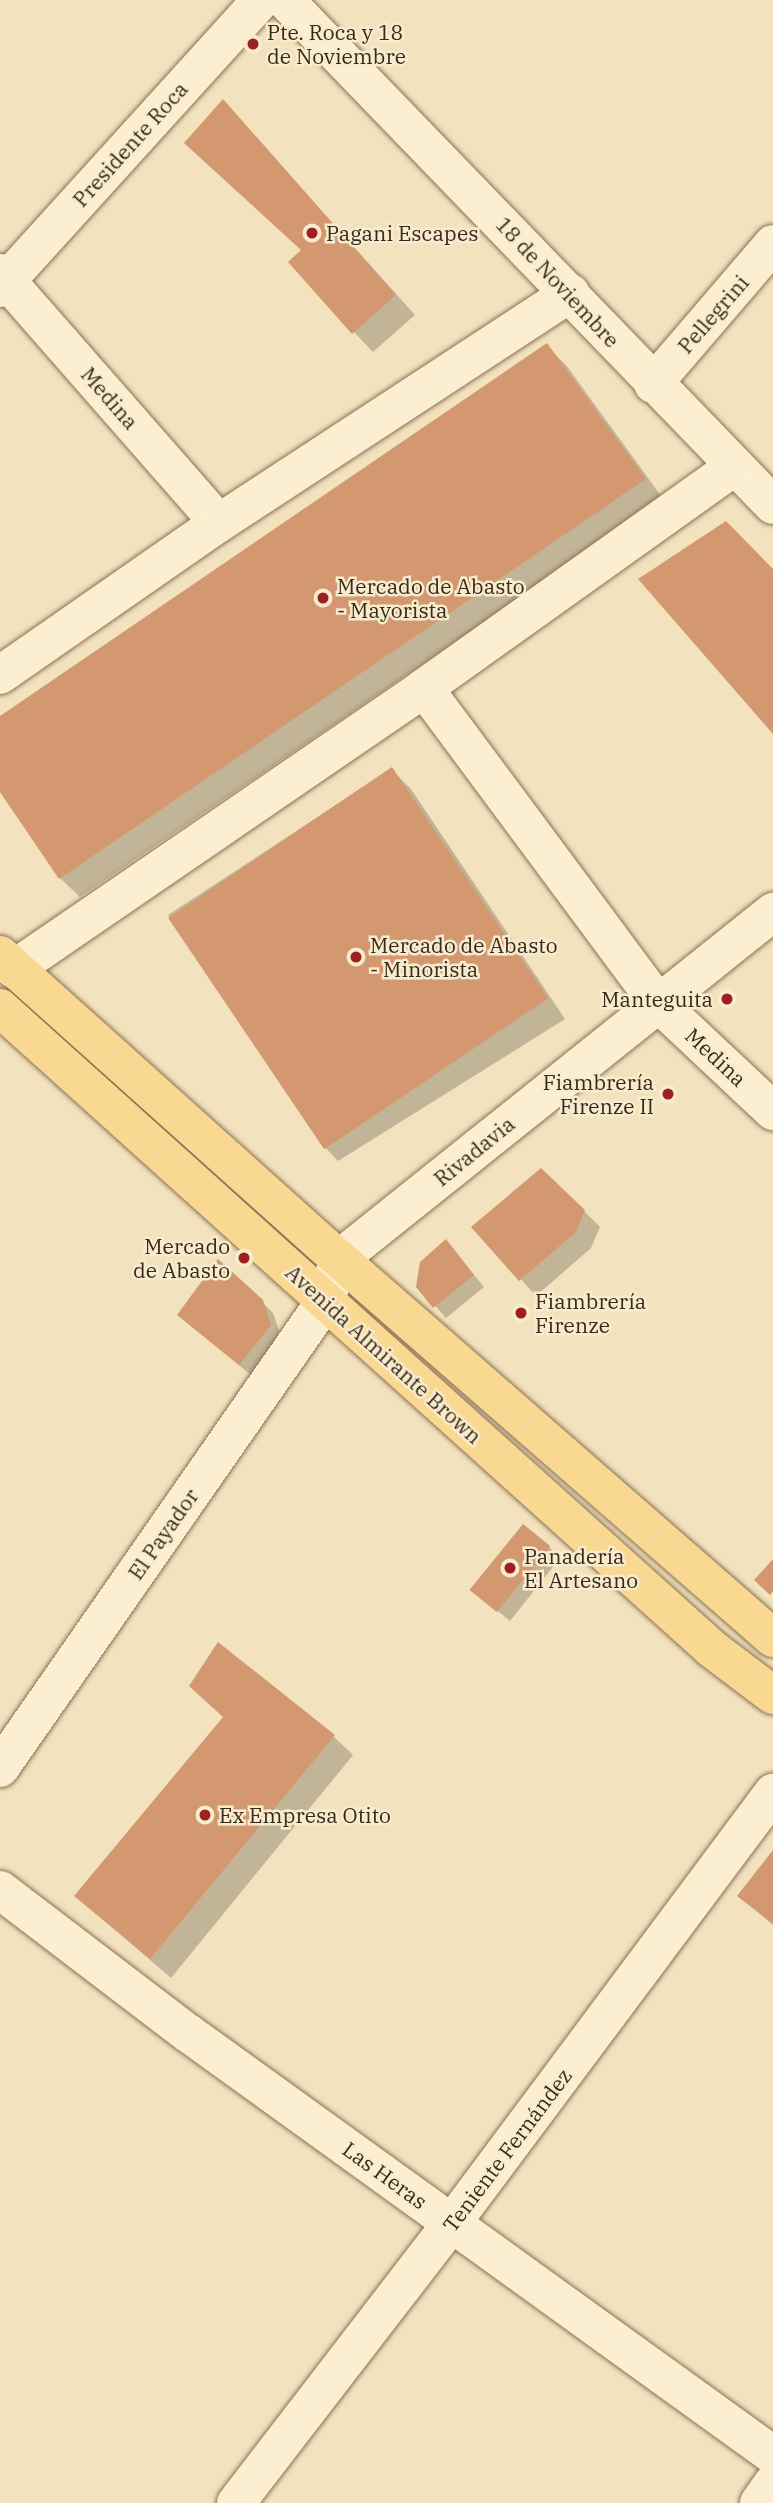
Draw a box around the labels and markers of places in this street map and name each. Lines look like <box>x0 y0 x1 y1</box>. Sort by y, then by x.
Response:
place label: Pte. Roca y 18 de Noviembre <box>267 19 406 69</box>
marker: Pte. Roca y 18 de Noviembre <box>245 36 261 52</box>
place label: Pagani Escapes <box>326 220 478 246</box>
marker: Pagani Escapes <box>304 225 320 241</box>
place label: Mercado de Abasto - Mayorista <box>337 573 524 623</box>
marker: Mercado de Abasto - Mayorista <box>315 590 331 606</box>
place label: Mercado de Abasto - Minorista <box>370 932 557 982</box>
marker: Mercado de Abasto - Minorista <box>348 949 364 965</box>
place label: Manteguita <box>601 986 713 1012</box>
marker: Manteguita <box>719 991 735 1007</box>
place label: Fiambrería Firenze II <box>543 1069 654 1119</box>
marker: Fiambrería Firenze II <box>660 1086 676 1102</box>
place label: Mercado de Abasto <box>133 1233 230 1283</box>
marker: Mercado de Abasto <box>236 1250 252 1266</box>
place label: Fiambrería Firenze <box>535 1288 646 1338</box>
marker: Fiambrería Firenze <box>513 1305 529 1321</box>
place label: Panadería El Artesano <box>524 1543 638 1593</box>
marker: Panadería El Artesano <box>502 1560 518 1576</box>
place label: Ex Empresa Otito <box>219 1802 391 1828</box>
marker: Ex Empresa Otito <box>197 1807 213 1823</box>

